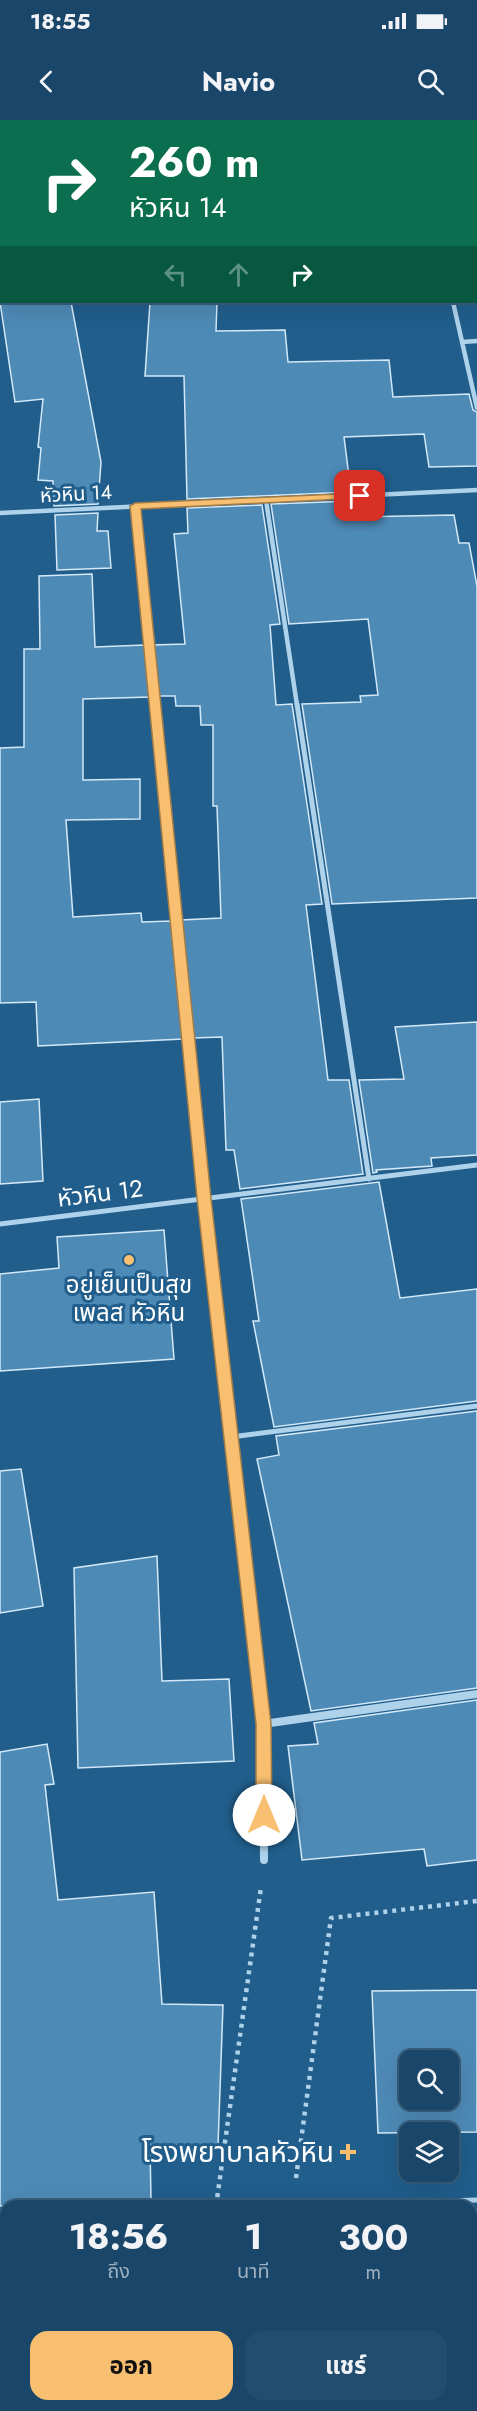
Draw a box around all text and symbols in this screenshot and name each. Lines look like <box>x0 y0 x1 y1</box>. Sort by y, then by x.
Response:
text: 18:55 <box>30 5 90 37</box>
text: Navio <box>202 62 275 101</box>
icon: back <box>30 65 63 98</box>
icon: search <box>414 65 447 98</box>
text: 260 m <box>129 132 260 193</box>
icon: right <box>30 144 108 222</box>
text: หัวหิน 14 <box>129 188 227 227</box>
icon: left <box>159 258 192 291</box>
icon: ahead <box>222 258 255 291</box>
icon: right <box>285 258 318 291</box>
pin <box>334 470 385 521</box>
street label: หัวหิน 14 <box>39 478 113 510</box>
icon: arrive <box>343 479 376 512</box>
street label: หัวหิน 12 <box>55 1170 145 1216</box>
marker: อยู่เย็นเป็นสุข เพลส หัวหิน <box>122 1253 136 1267</box>
place label: อยู่เย็นเป็นสุข เพลส หัวหิน <box>66 1267 192 1330</box>
position arrow <box>232 1783 296 1847</box>
map controls <box>399 2050 459 2182</box>
button: search <box>399 2050 459 2110</box>
button: layers <box>399 2122 459 2182</box>
place label: โรงพยาบาลหัวหิน <box>141 2132 334 2173</box>
marker: โรงพยาบาลหัวหิน <box>339 2143 357 2161</box>
text: 18:56 <box>69 2210 168 2262</box>
text: 1 <box>244 2210 263 2262</box>
text: 300 <box>338 2211 408 2263</box>
text: ถึง <box>107 2257 130 2286</box>
text: นาที <box>237 2257 270 2286</box>
text: m <box>365 2258 381 2287</box>
button: ออก <box>30 2331 233 2400</box>
button: แชร์ <box>245 2331 447 2400</box>

